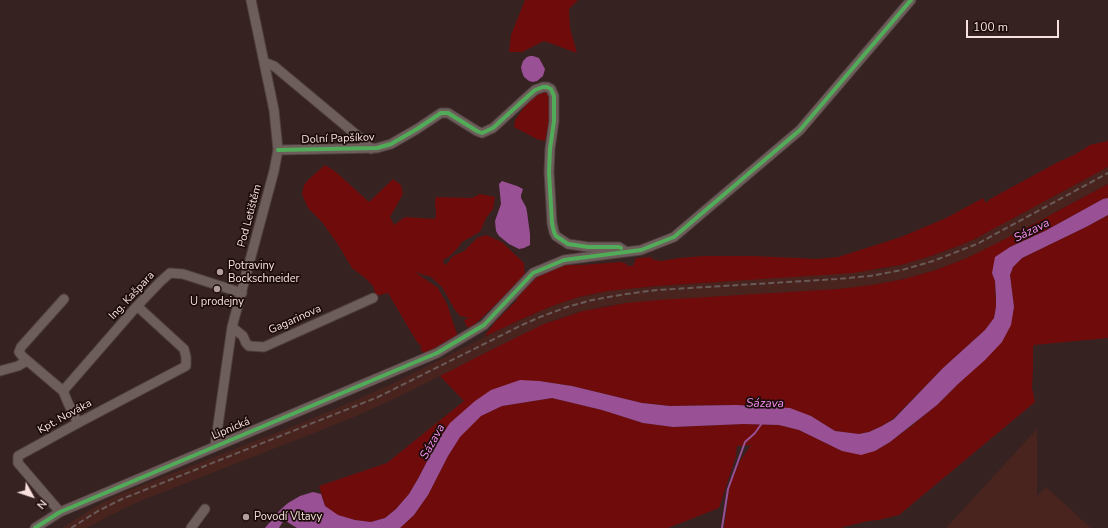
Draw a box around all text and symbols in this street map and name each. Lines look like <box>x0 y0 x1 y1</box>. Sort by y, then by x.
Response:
scale bar <box>968 12 1061 38</box>
text: 100 m <box>973 19 1008 35</box>
street label: Dolní Papšíkov <box>301 131 375 147</box>
street label: Pod Letištěm <box>235 183 265 249</box>
water label: Sázava <box>1012 216 1052 246</box>
place label: Potraviny Bockschneider <box>228 259 300 285</box>
marker: Potraviny Bockschneider <box>215 267 225 277</box>
street label: Ing. Kašpara <box>106 269 158 323</box>
marker: U prodejny <box>212 284 222 294</box>
place label: U prodejny <box>190 295 244 309</box>
street label: Gagarinova <box>267 303 323 337</box>
water label: Sázava <box>746 396 784 412</box>
street label: Kpt. Nováka <box>36 397 94 437</box>
street label: Lipnická <box>210 415 252 443</box>
water label: Sázava <box>418 422 448 462</box>
north arrow <box>12 476 52 516</box>
text: N <box>33 496 50 512</box>
place label: Povodí Vltavy <box>254 510 322 524</box>
marker: Povodí Vltavy <box>241 512 251 522</box>

